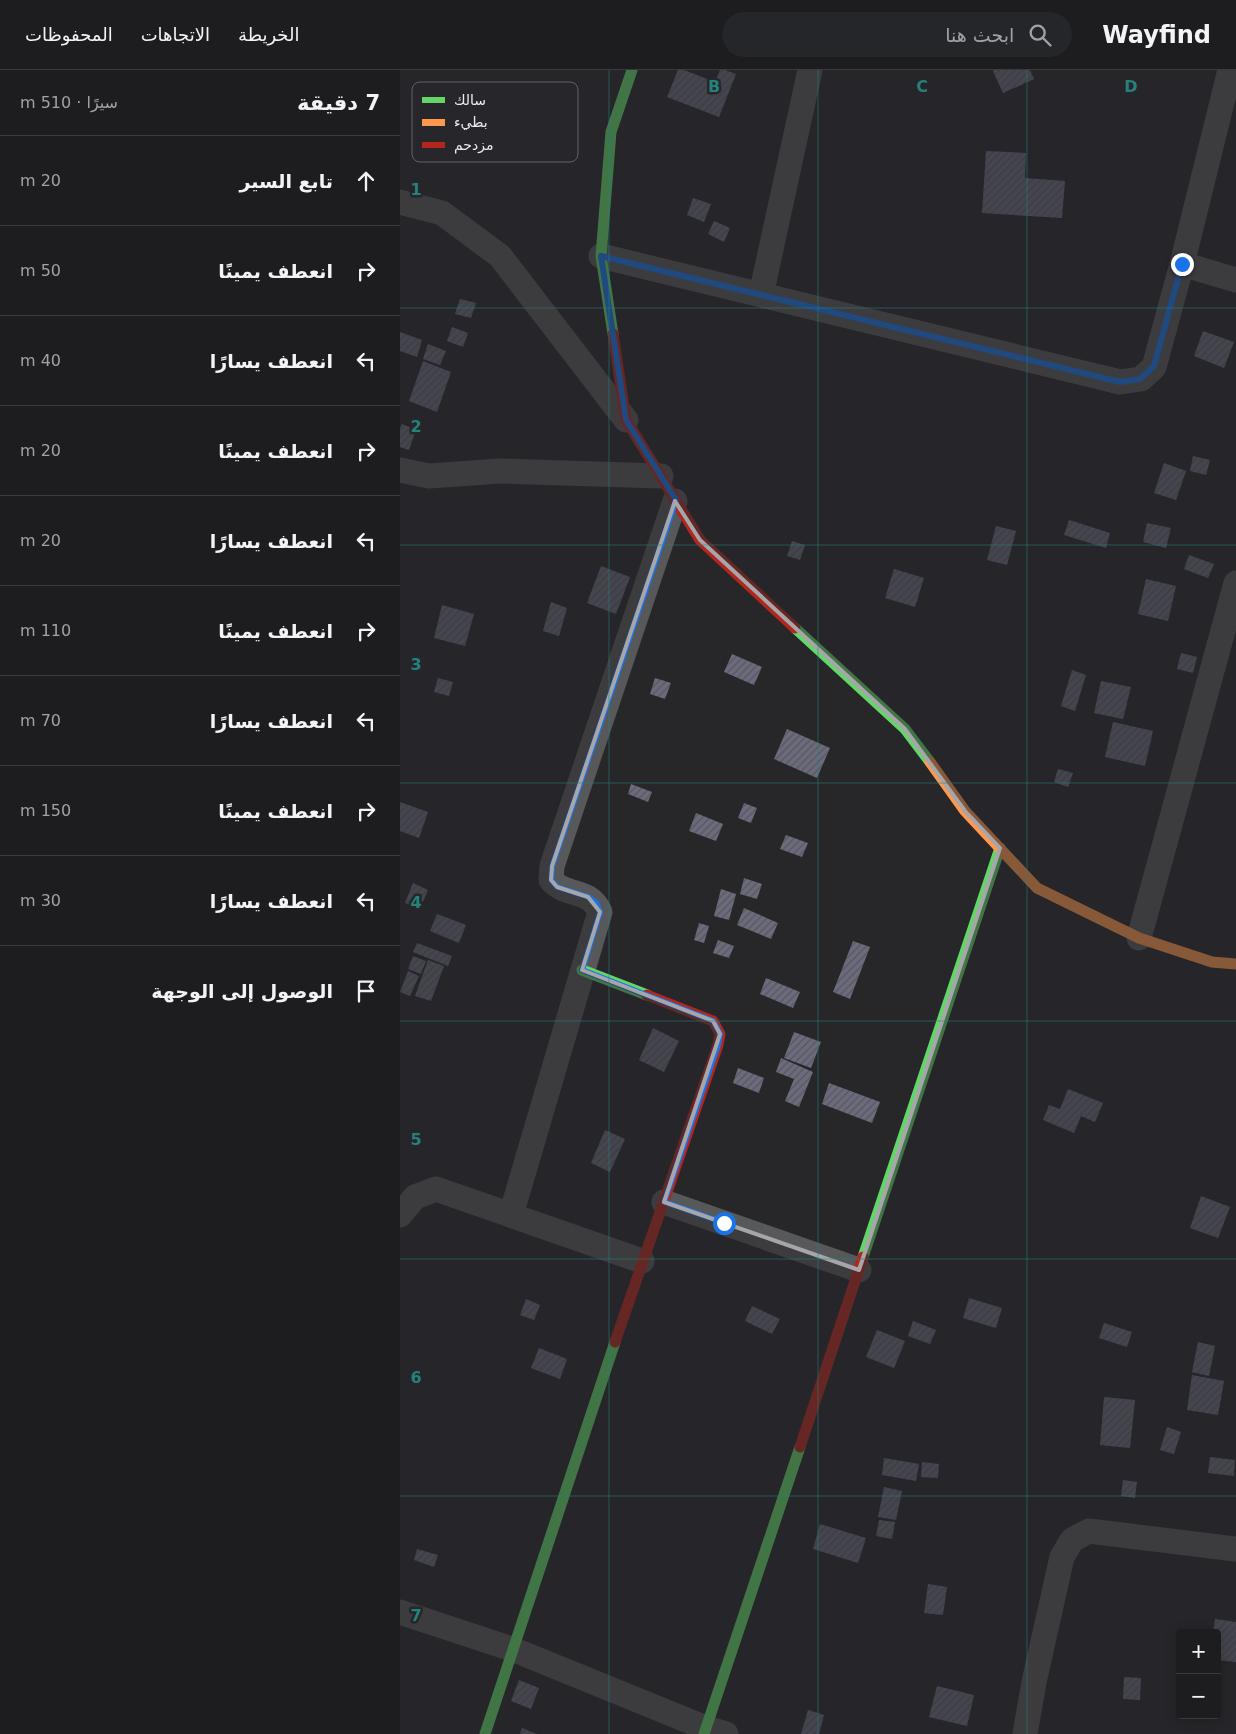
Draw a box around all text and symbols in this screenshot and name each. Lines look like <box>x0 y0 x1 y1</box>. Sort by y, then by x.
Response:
search box <box>722 12 1072 57</box>
icon: search <box>1026 21 1054 49</box>
text: Wayfind <box>1102 21 1211 49</box>
text: المحفوظات <box>25 24 113 45</box>
text: الاتجاهات <box>141 24 210 45</box>
text: الخريطة <box>238 24 299 45</box>
text: ابحث هنا <box>945 24 1014 46</box>
text: B <box>708 77 720 96</box>
text: C <box>916 77 928 96</box>
text: D <box>1124 77 1138 96</box>
legend <box>412 82 578 162</box>
text: 7 دقيقة <box>297 91 380 115</box>
text: سالك <box>454 92 486 108</box>
text: سيرًا · 510 m <box>20 93 118 112</box>
text: بطيء <box>454 114 488 131</box>
text: مزدحم <box>454 137 493 154</box>
icon: ahead <box>352 167 380 195</box>
text: تابع السير <box>239 170 333 192</box>
text: 20 m <box>20 171 61 190</box>
text: 1 <box>410 180 422 199</box>
route end <box>1171 253 1194 276</box>
icon: right <box>352 257 380 285</box>
text: انعطف يمينًا <box>218 260 333 282</box>
text: 50 m <box>20 261 61 280</box>
icon: left <box>352 347 380 375</box>
text: انعطف يسارًا <box>210 350 333 372</box>
text: 40 m <box>20 351 61 370</box>
text: 2 <box>410 417 422 436</box>
icon: right <box>352 437 380 465</box>
text: انعطف يمينًا <box>218 440 333 462</box>
text: 20 m <box>20 441 61 460</box>
icon: left <box>352 527 380 555</box>
text: انعطف يسارًا <box>210 530 333 552</box>
text: 20 m <box>20 531 61 550</box>
icon: right <box>352 617 380 645</box>
text: انعطف يمينًا <box>218 620 333 642</box>
text: 110 m <box>20 621 71 640</box>
text: 3 <box>410 655 422 674</box>
icon: left <box>352 707 380 735</box>
text: انعطف يسارًا <box>210 710 333 732</box>
text: 70 m <box>20 711 61 730</box>
icon: right <box>352 797 380 825</box>
text: انعطف يمينًا <box>218 800 333 822</box>
text: 150 m <box>20 801 71 820</box>
icon: left <box>352 887 380 915</box>
text: انعطف يسارًا <box>210 890 333 912</box>
text: 30 m <box>20 891 61 910</box>
text: 4 <box>410 893 422 912</box>
icon: arrive <box>352 977 380 1005</box>
text: الوصول إلى الوجهة <box>151 980 333 1002</box>
text: 5 <box>410 1130 422 1149</box>
route start <box>713 1212 736 1235</box>
text: 6 <box>410 1368 422 1387</box>
text: 7 <box>410 1606 422 1625</box>
map controls <box>1176 1629 1221 1719</box>
button: + <box>1176 1629 1221 1674</box>
button: − <box>1176 1674 1221 1719</box>

